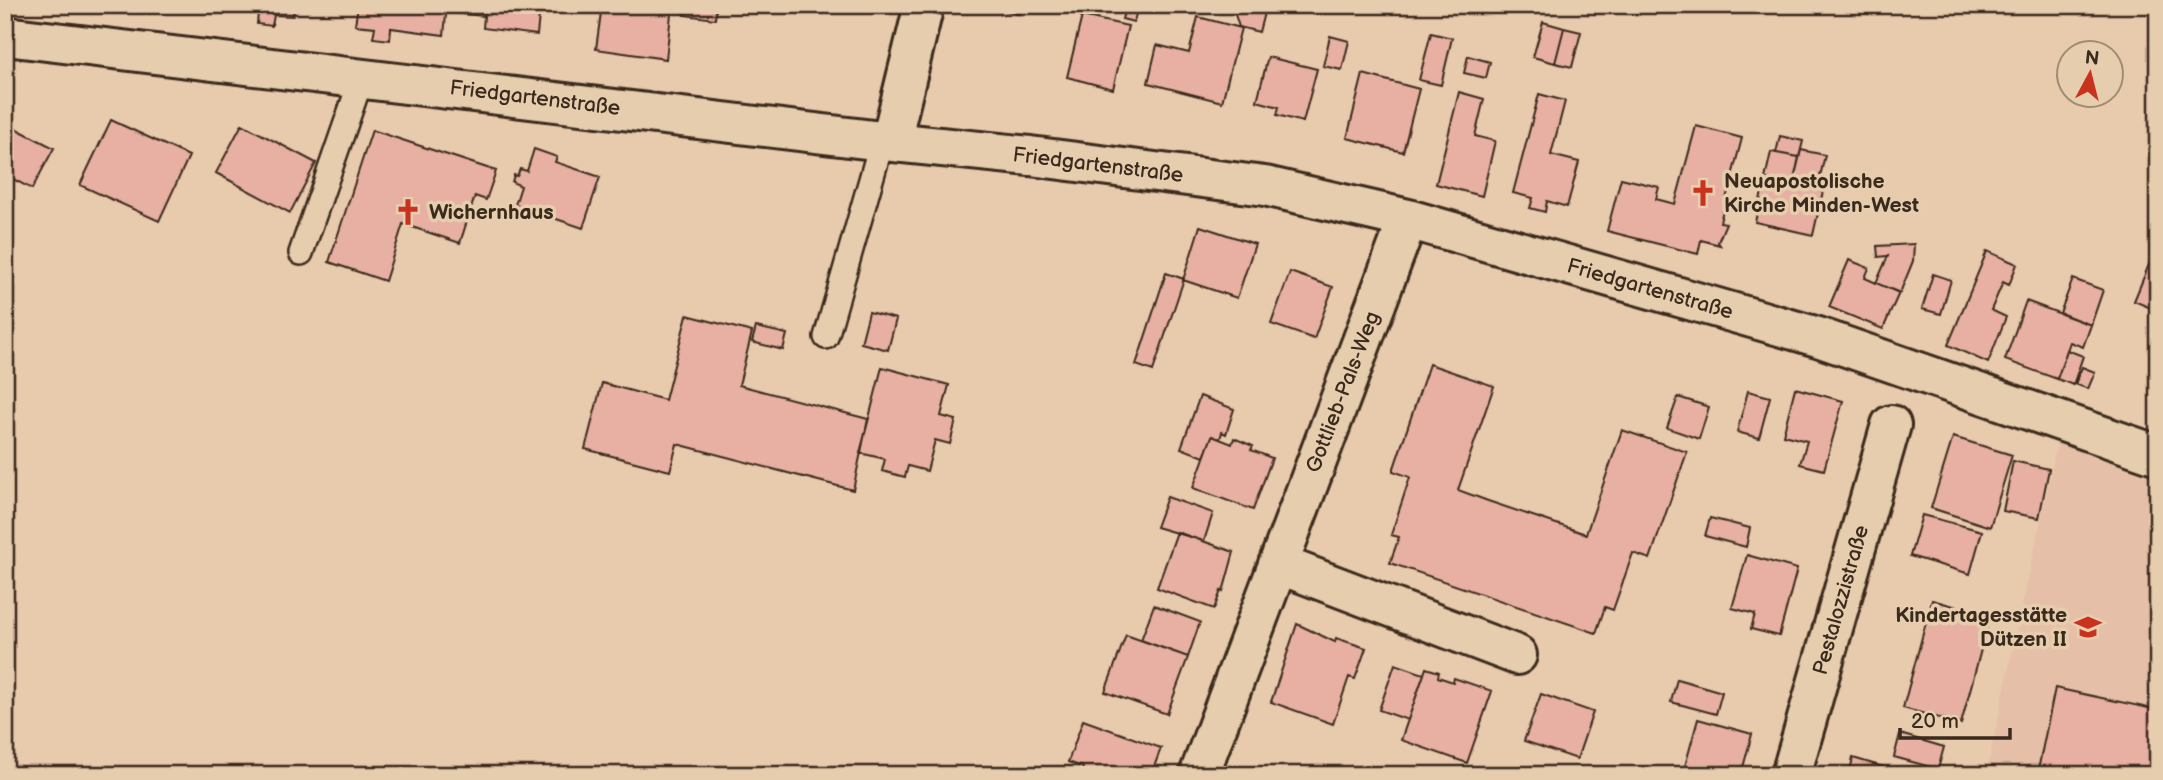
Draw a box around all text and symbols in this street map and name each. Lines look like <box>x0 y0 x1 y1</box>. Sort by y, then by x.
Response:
north arrow <box>2054 38 2124 108</box>
text: N <box>2083 46 2100 71</box>
street label: Friedgartenstraße <box>448 75 622 121</box>
street label: Friedgartenstraße <box>1011 142 1185 188</box>
place label: Neuapostolische Kirche Minden-West <box>1724 169 1919 218</box>
church icon: Neuapostolische Kirche Minden-West <box>1688 178 1718 208</box>
church icon: Wichernhaus <box>393 197 423 227</box>
place label: Wichernhaus <box>429 200 554 225</box>
street label: Friedgartenstraße <box>1564 253 1736 325</box>
street label: Gottlieb-Pals-Weg <box>1301 308 1385 476</box>
street label: Pestalozzistraße <box>1808 522 1874 678</box>
place label: Kindertagesstätte Dützen II <box>1895 603 2067 652</box>
school or university icon: Kindertagesstätte Dützen II <box>2073 612 2103 642</box>
scale bar <box>1900 696 2011 740</box>
text: 20 m <box>1911 709 1959 734</box>

